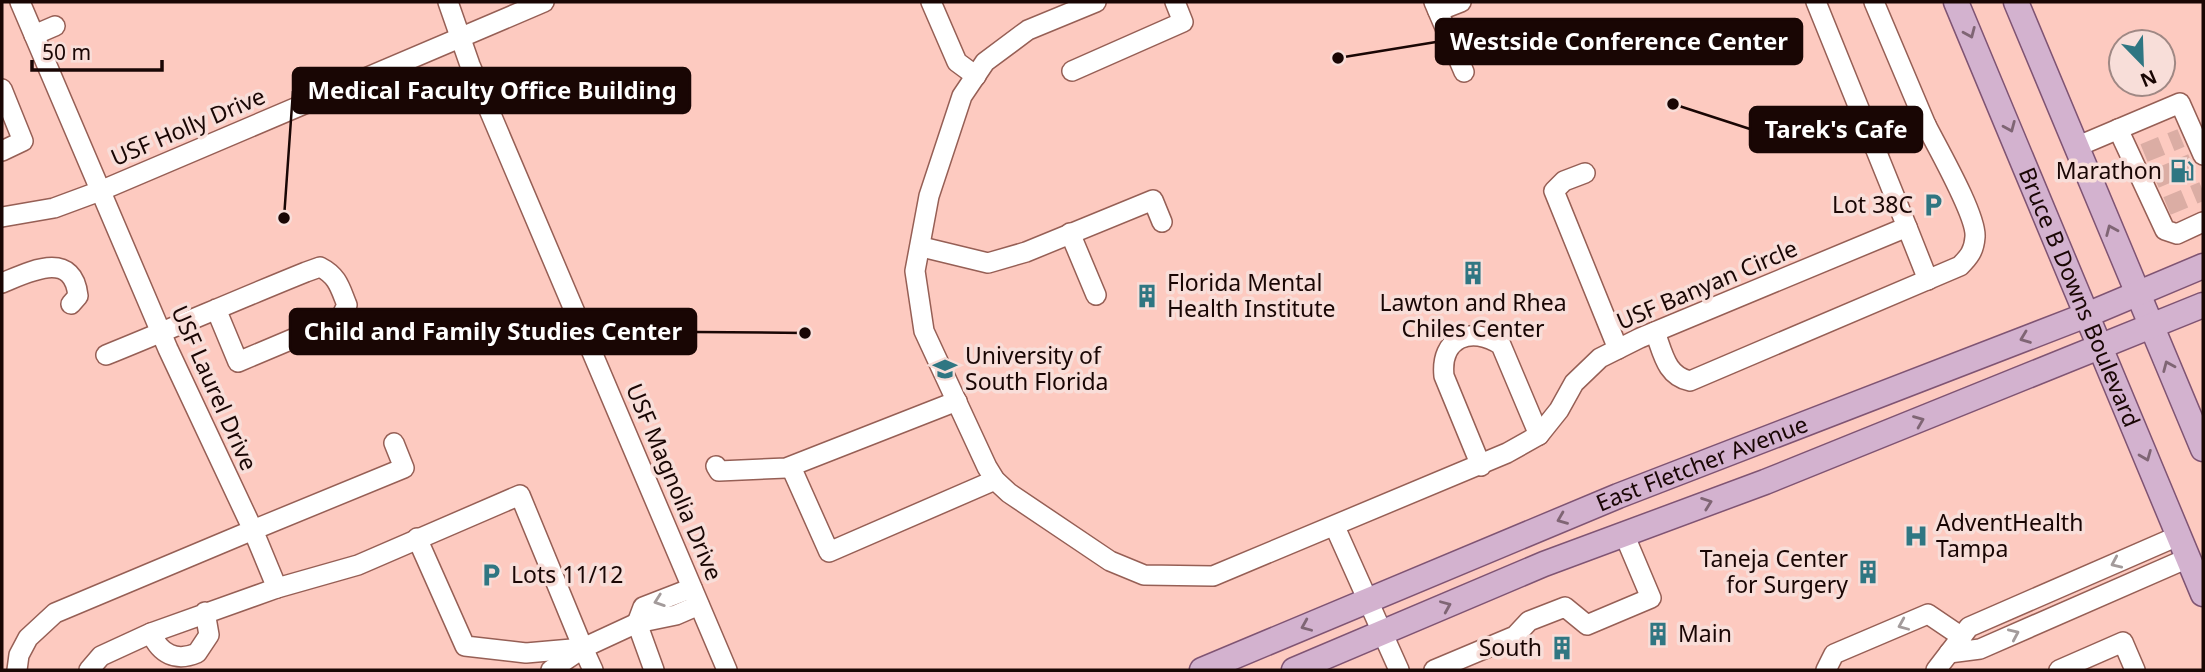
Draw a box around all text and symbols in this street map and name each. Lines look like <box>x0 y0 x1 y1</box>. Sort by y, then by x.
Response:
callout: Westside Conference Center <box>1436 19 1802 64</box>
text: Westside Conference Center <box>1450 24 1788 57</box>
one-way arrow <box>1961 26 1975 38</box>
scale bar <box>32 28 161 72</box>
north arrow <box>2107 28 2177 98</box>
text: 50 m <box>42 38 91 66</box>
text: N <box>2136 64 2161 94</box>
callout: Medical Faculty Office Building <box>293 68 690 113</box>
text: Medical Faculty Office Building <box>307 73 677 106</box>
street label: USF Holly Drive <box>106 79 270 173</box>
callout: Tarek's Cafe <box>1750 107 1922 152</box>
text: Tarek's Cafe <box>1764 112 1908 145</box>
one-way arrow <box>2001 121 2015 133</box>
place label: Marathon <box>2056 154 2162 186</box>
fuel station icon: Marathon <box>2168 157 2196 185</box>
street label: Bruce B Downs Boulevard <box>2012 162 2149 432</box>
place label: Lot 38C <box>1832 188 1913 220</box>
parking icon: Lot 38C <box>1919 191 1947 219</box>
one-way arrow <box>2105 225 2119 238</box>
street label: USF Banyan Circle <box>1611 232 1802 337</box>
building icon: Lawton and Rhea Chiles Center <box>1459 259 1487 287</box>
place label: Florida Mental Health Institute <box>1167 266 1335 324</box>
building icon: Florida Mental Health Institute <box>1133 282 1161 310</box>
place label: Lawton and Rhea Chiles Center <box>1379 286 1567 344</box>
street label: USF Laurel Drive <box>164 300 266 475</box>
callout: Child and Family Studies Center <box>290 309 696 354</box>
text: Child and Family Studies Center <box>304 314 682 347</box>
one-way arrow <box>2019 330 2031 344</box>
place label: University of South Florida <box>965 339 1109 397</box>
school or university icon: University of South Florida <box>931 355 959 383</box>
one-way arrow <box>2162 361 2176 373</box>
street label: USF Magnolia Drive <box>619 378 731 585</box>
street label: East Fletcher Avenue <box>1591 407 1812 518</box>
one-way arrow <box>1912 415 1924 429</box>
one-way arrow <box>2138 449 2152 462</box>
one-way arrow <box>1700 497 1713 511</box>
place label: AdventHealth Tampa <box>1936 506 2083 564</box>
one-way arrow <box>1557 511 1569 525</box>
hospital icon: AdventHealth Tampa <box>1902 522 1930 550</box>
place label: Taneja Center for Surgery <box>1700 542 1848 600</box>
one-way arrow <box>2110 555 2123 569</box>
place label: Lots 11/12 <box>511 558 623 590</box>
building icon: Taneja Center for Surgery <box>1854 558 1882 586</box>
parking icon: Lots 11/12 <box>477 561 505 589</box>
one-way arrow <box>654 593 666 607</box>
one-way arrow <box>1439 600 1451 614</box>
one-way arrow <box>1898 616 1910 630</box>
place label: Main <box>1678 617 1732 649</box>
one-way arrow <box>1301 618 1313 632</box>
building icon: Main <box>1644 620 1672 648</box>
one-way arrow <box>2007 628 2019 642</box>
place label: South <box>1479 631 1542 663</box>
building icon: South <box>1548 634 1576 662</box>

